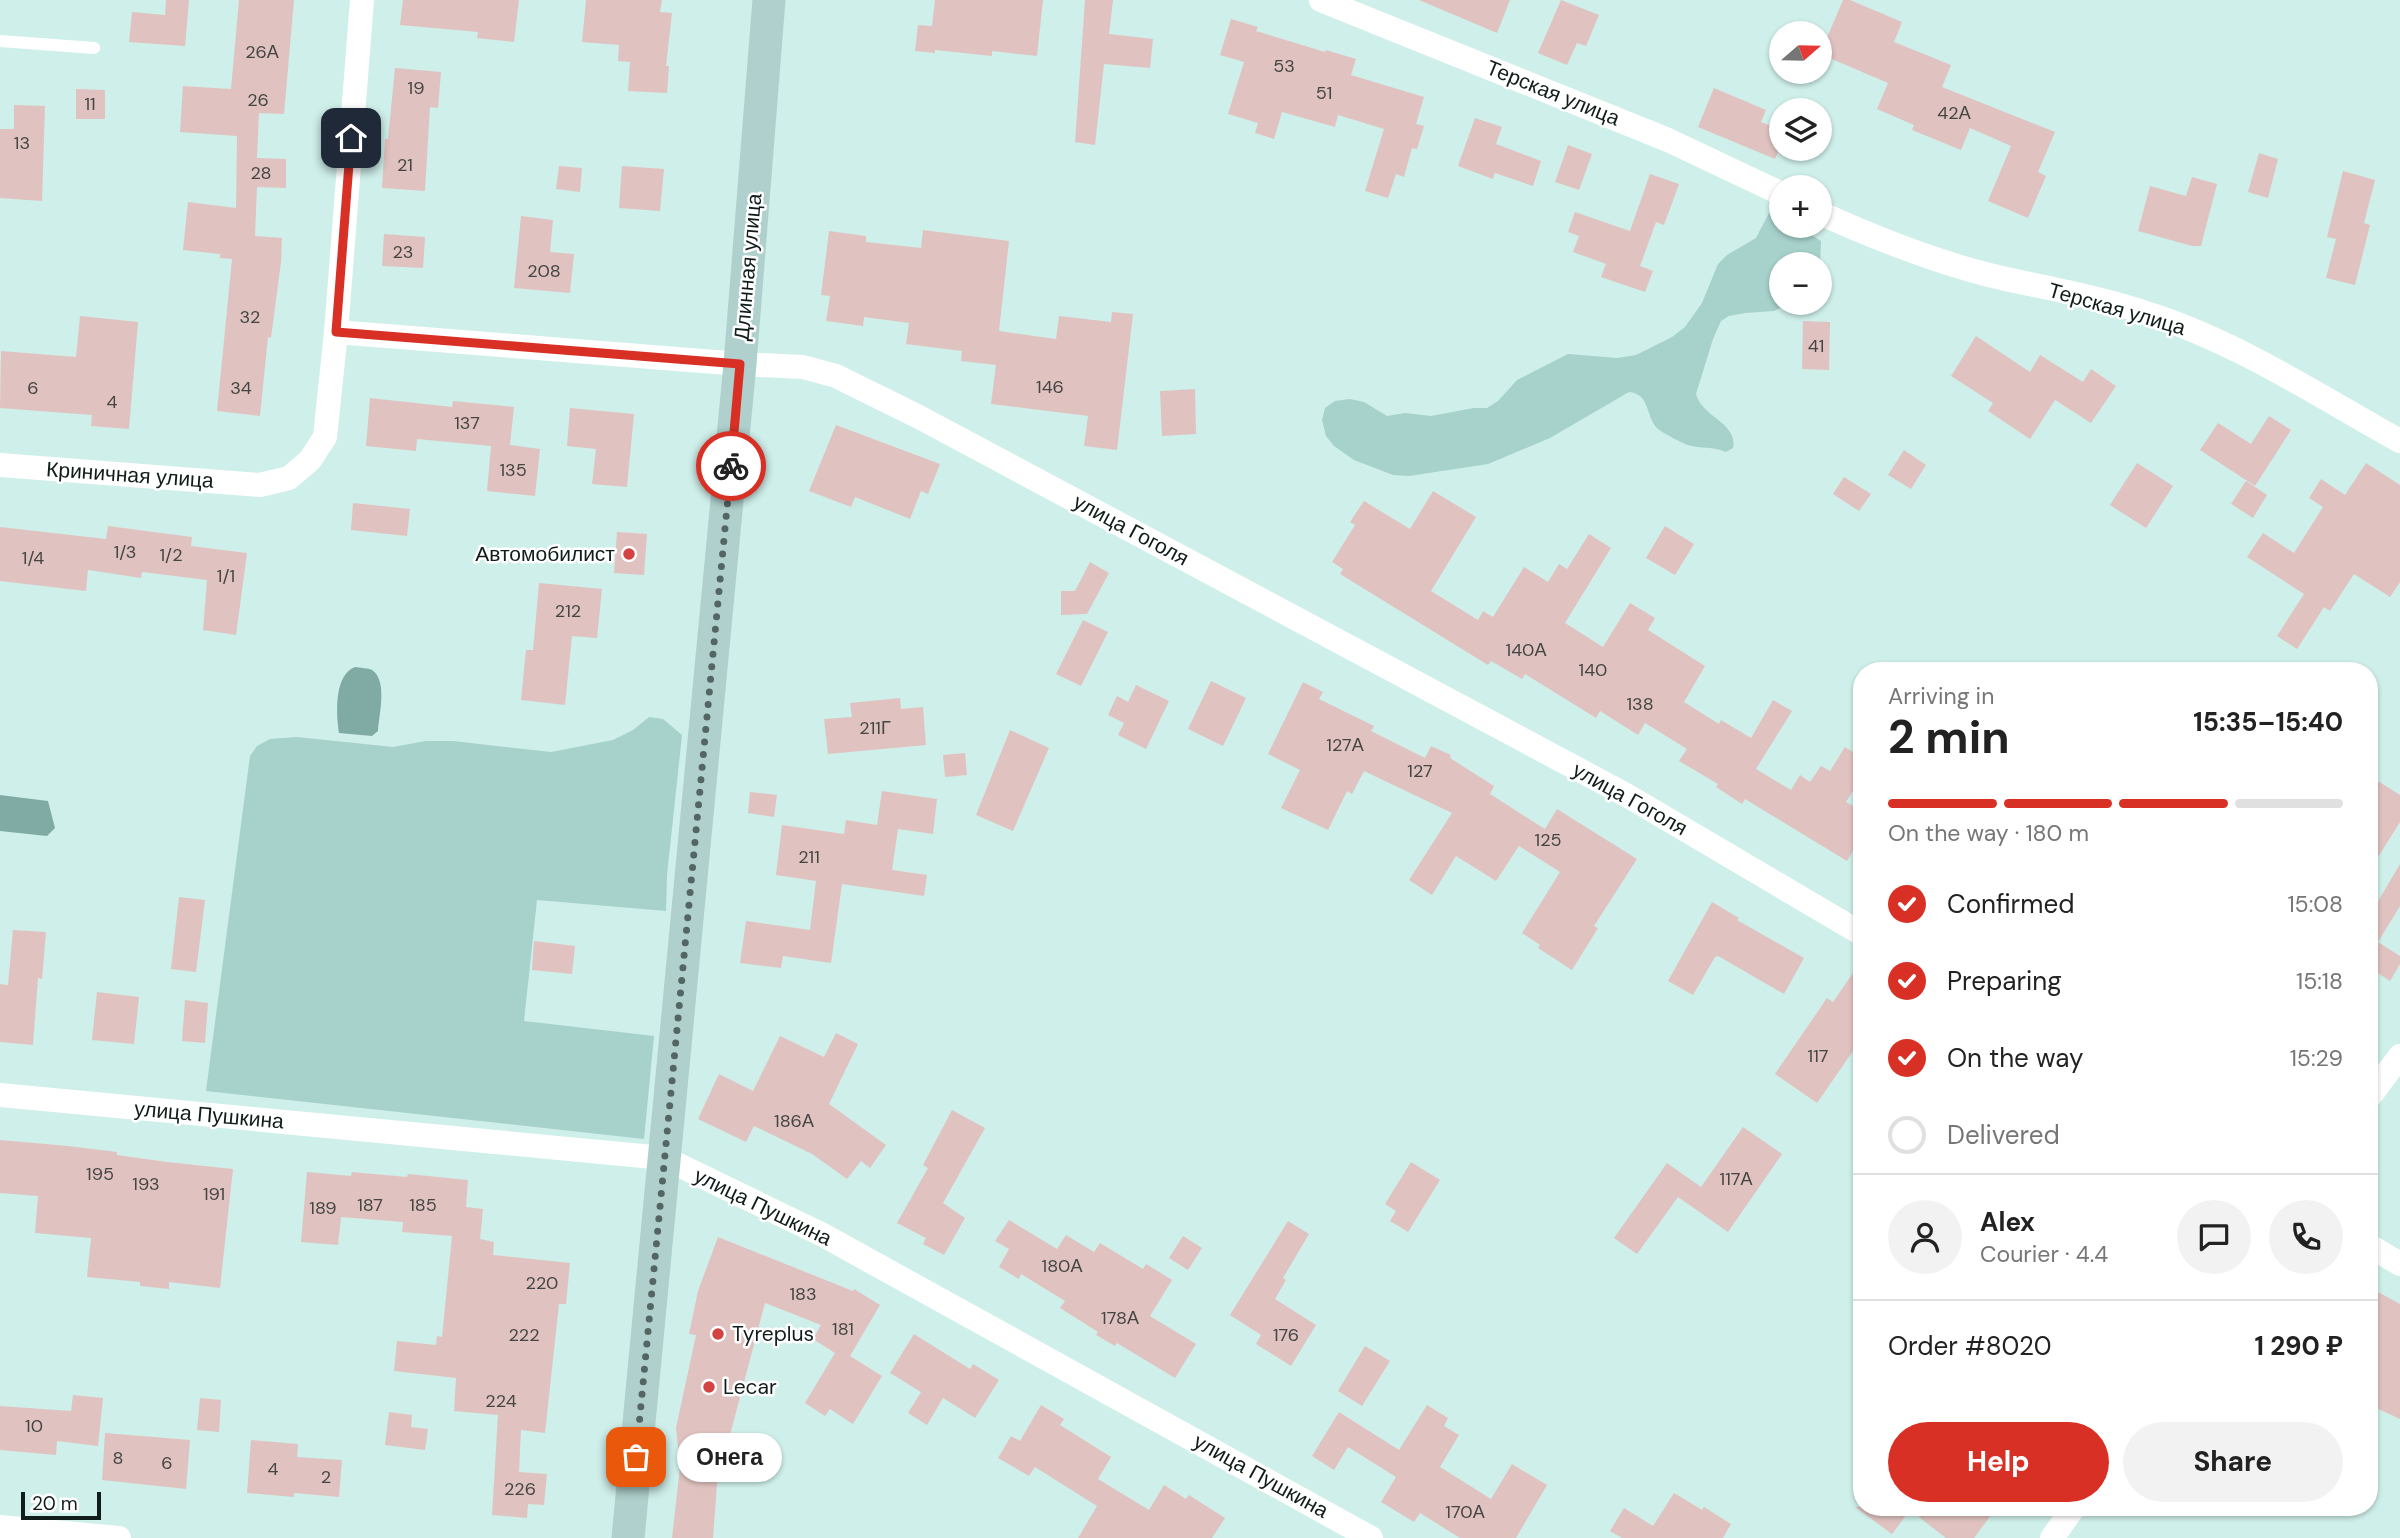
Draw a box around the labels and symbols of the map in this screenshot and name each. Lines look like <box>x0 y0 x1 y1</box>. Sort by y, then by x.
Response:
north arrow <box>1769 21 1832 84</box>
house number: 26А <box>245 40 279 64</box>
house number: 53 <box>1273 54 1295 78</box>
street label: Терская улица <box>1482 54 1624 133</box>
house number: 19 <box>408 76 424 100</box>
house number: 51 <box>1316 81 1332 105</box>
house number: 26 <box>247 88 269 112</box>
house number: 11 <box>84 92 96 116</box>
house number: 42А <box>1937 101 1971 125</box>
pin <box>321 108 381 168</box>
house number: 13 <box>14 131 30 155</box>
house number: 21 <box>397 153 413 177</box>
house number: 28 <box>250 161 272 185</box>
street label: Длинная улица <box>728 192 768 342</box>
house number: 23 <box>392 240 414 264</box>
house number: 208 <box>527 259 561 283</box>
street label: Терская улица <box>2045 276 2189 342</box>
house number: 32 <box>239 305 261 329</box>
house number: 41 <box>1808 334 1824 358</box>
house number: 146 <box>1036 375 1064 399</box>
house number: 6 <box>27 376 39 400</box>
house number: 34 <box>230 376 252 400</box>
house number: 4 <box>107 390 118 414</box>
house number: 137 <box>454 411 480 435</box>
courier <box>696 431 766 501</box>
street label: Криничная улица <box>45 455 215 495</box>
house number: 135 <box>499 458 527 482</box>
street label: улица Гоголя <box>1068 488 1194 572</box>
house number: 1/3 <box>114 540 136 564</box>
place label: Автомобилист <box>475 540 615 568</box>
house number: 1/2 <box>159 543 183 567</box>
house number: 1/4 <box>22 546 44 570</box>
marker: Автомобилист <box>621 546 637 562</box>
house number: 1/1 <box>217 564 235 588</box>
house number: 212 <box>555 599 581 623</box>
house number: 140А <box>1506 638 1546 662</box>
house number: 140 <box>1579 658 1607 682</box>
house number: 138 <box>1626 692 1654 716</box>
house number: 211Г <box>859 716 891 740</box>
house number: 127А <box>1326 733 1364 757</box>
street label: улица Гоголя <box>1568 756 1692 842</box>
house number: 127 <box>1407 759 1433 783</box>
house number: 125 <box>1535 828 1561 852</box>
house number: 211 <box>798 845 820 869</box>
house number: 117 <box>1808 1044 1828 1068</box>
street label: улица Пушкина <box>133 1095 285 1136</box>
house number: 186А <box>774 1109 814 1133</box>
house number: 195 <box>86 1162 114 1186</box>
street label: улица Пушкина <box>689 1162 837 1253</box>
house number: 117А <box>1720 1167 1752 1191</box>
house number: 193 <box>132 1172 160 1196</box>
house number: 191 <box>203 1182 225 1206</box>
house number: 187 <box>357 1193 383 1217</box>
house number: 185 <box>409 1193 437 1217</box>
house number: 189 <box>309 1196 337 1220</box>
house number: 180А <box>1042 1254 1082 1278</box>
house number: 220 <box>526 1271 558 1295</box>
house number: 183 <box>789 1282 817 1306</box>
house number: 178А <box>1101 1306 1139 1330</box>
house number: 181 <box>832 1317 854 1341</box>
place label: Tyreplus <box>732 1320 814 1348</box>
house number: 222 <box>508 1323 540 1347</box>
house number: 176 <box>1273 1323 1299 1347</box>
marker: Tyreplus <box>710 1326 726 1342</box>
place label: Lecar <box>723 1373 777 1401</box>
marker: Lecar <box>701 1379 717 1395</box>
house number: 224 <box>485 1389 517 1413</box>
house number: 10 <box>25 1414 43 1438</box>
pin <box>606 1427 666 1487</box>
street label: улица Пушкина <box>1189 1427 1334 1525</box>
callout: Онега <box>678 1432 783 1482</box>
house number: 8 <box>113 1446 123 1470</box>
house number: 6 <box>161 1451 173 1475</box>
house number: 4 <box>268 1457 279 1481</box>
house number: 2 <box>321 1465 331 1489</box>
house number: 226 <box>504 1477 536 1501</box>
scale bar <box>21 1489 102 1521</box>
house number: 170А <box>1445 1500 1485 1524</box>

